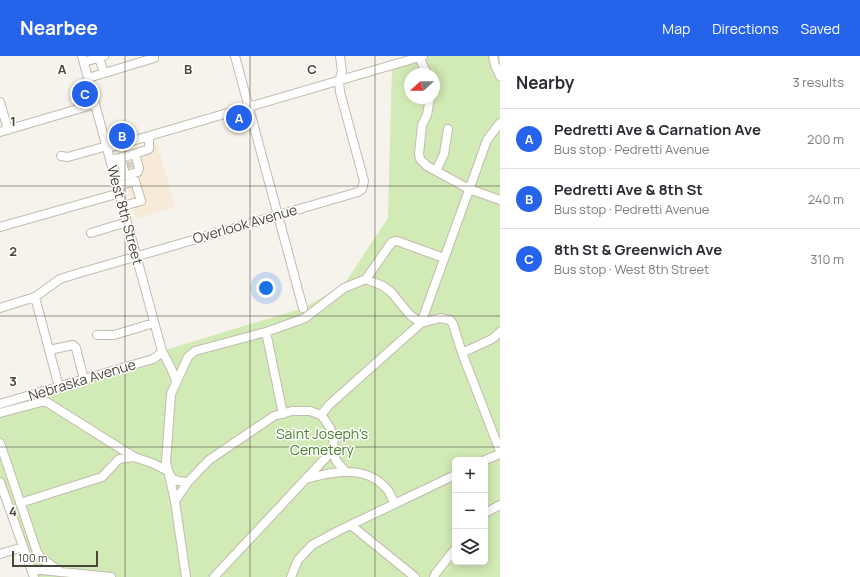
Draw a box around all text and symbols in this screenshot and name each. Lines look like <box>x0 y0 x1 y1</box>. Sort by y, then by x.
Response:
text: Nearbee <box>20 15 98 41</box>
text: Map <box>662 19 690 38</box>
text: Directions <box>712 19 779 38</box>
text: Saved <box>801 19 840 38</box>
text: A <box>58 60 67 78</box>
text: B <box>184 60 192 78</box>
text: C <box>307 60 317 78</box>
north arrow <box>404 68 440 104</box>
text: Nearby <box>516 71 574 94</box>
text: 3 results <box>792 73 844 91</box>
pin: C <box>72 79 98 109</box>
pin: A <box>226 103 252 133</box>
text: 1 <box>10 112 16 130</box>
text: Pedretti Ave & Carnation Ave <box>554 119 761 140</box>
pin: B <box>109 121 135 151</box>
text: A <box>525 130 533 148</box>
text: 200 m <box>807 130 844 148</box>
text: Bus stop · Pedretti Avenue <box>554 140 709 158</box>
street label: West 8th Street <box>103 163 148 267</box>
text: Pedretti Ave & 8th St <box>554 179 703 200</box>
text: B <box>525 190 533 208</box>
text: 240 m <box>808 190 844 208</box>
street label: Overlook Avenue <box>190 200 299 247</box>
text: Bus stop · Pedretti Avenue <box>554 200 709 218</box>
text: 8th St & Greenwich Ave <box>554 239 722 260</box>
text: 2 <box>9 242 17 260</box>
text: C <box>524 250 534 268</box>
text: 310 m <box>810 250 844 268</box>
text: Bus stop · West 8th Street <box>554 260 709 278</box>
your location <box>256 278 276 298</box>
street label: Nebraska Avenue <box>26 354 138 405</box>
text: 3 <box>9 372 17 390</box>
park label: Saint Joseph’s Cemetery <box>276 424 368 459</box>
map controls <box>452 457 488 565</box>
button: + <box>452 457 488 493</box>
button: − <box>452 493 488 529</box>
text: 4 <box>9 502 17 520</box>
button: layers <box>452 529 488 565</box>
scale bar <box>12 549 98 568</box>
text: 100 m <box>18 550 47 565</box>

